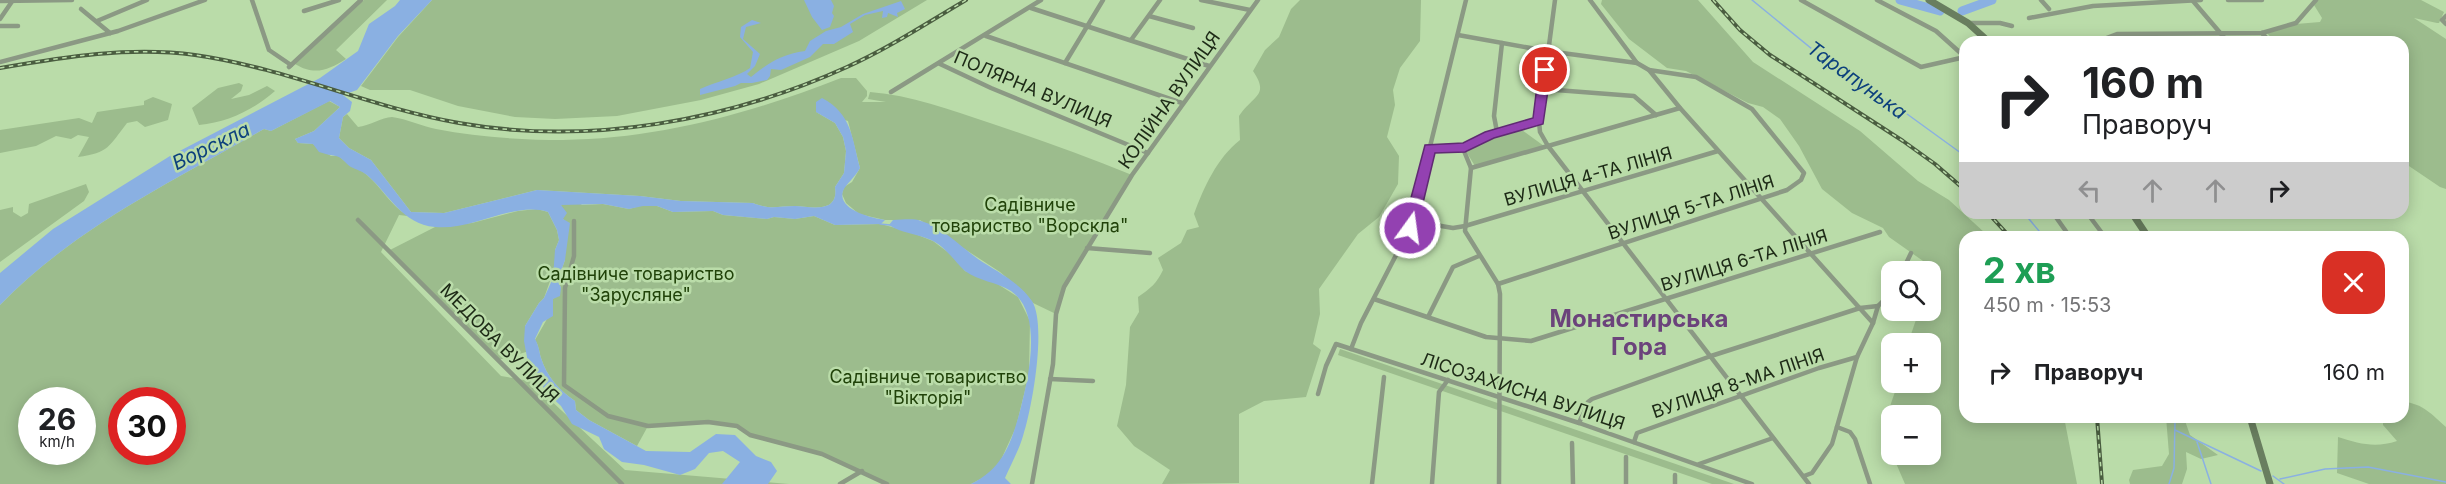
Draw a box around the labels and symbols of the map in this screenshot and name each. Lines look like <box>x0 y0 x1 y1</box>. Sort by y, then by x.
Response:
street label: КОЛІЙНА ВУЛИЦЯ <box>1113 27 1224 173</box>
water label: Тарапунька <box>1802 36 1912 124</box>
pin <box>1519 44 1570 95</box>
street label: ПОЛЯРНА ВУЛИЦЯ <box>951 46 1115 132</box>
water label: Ворскла <box>168 117 254 175</box>
street label: ВУЛИЦЯ 4-ТА ЛІНІЯ <box>1501 142 1675 210</box>
street label: ВУЛИЦЯ 5-ТА ЛІНІЯ <box>1605 170 1777 244</box>
park label: Садівниче товариство "Ворскла" <box>932 194 1128 236</box>
position arrow <box>1378 196 1442 260</box>
street label: ВУЛИЦЯ 6-ТА ЛІНІЯ <box>1658 225 1830 295</box>
park label: Садівниче товариство "Зарусляне" <box>537 263 735 305</box>
street label: МЕДОВА ВУЛИЦЯ <box>436 279 564 407</box>
district label: Монастирська Гора <box>1550 304 1728 361</box>
street label: ВУЛИЦЯ 8-МА ЛІНІЯ <box>1649 344 1827 422</box>
street label: ЛІСОЗАХИСНА ВУЛИЦЯ <box>1418 348 1628 434</box>
park label: Садівниче товариство "Вікторія" <box>829 366 1027 408</box>
speed limit sign: 30 <box>108 387 186 465</box>

